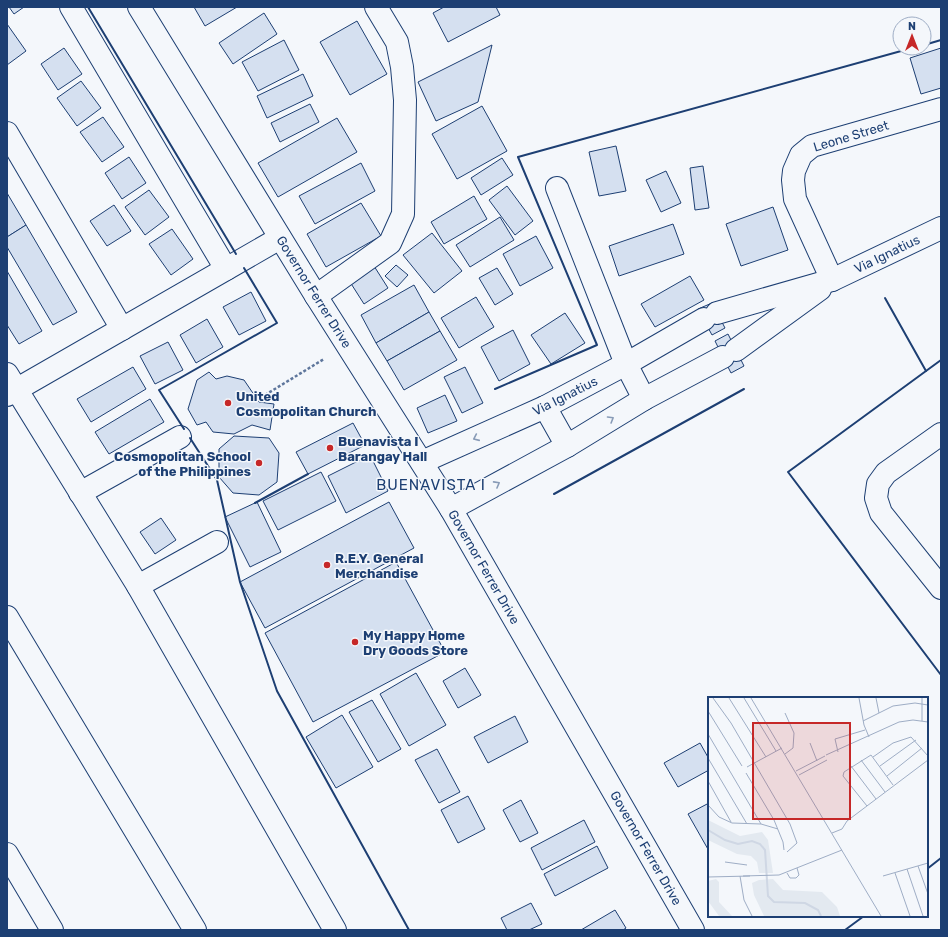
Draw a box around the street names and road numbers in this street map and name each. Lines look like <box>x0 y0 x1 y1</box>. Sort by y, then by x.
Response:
street label: Leone Street <box>812 117 890 155</box>
street label: Via Ignatius <box>852 232 923 277</box>
street label: Governor Ferrer Drive <box>273 233 355 351</box>
street label: Via Ignatius <box>530 373 601 420</box>
street label: Governor Ferrer Drive <box>445 507 523 627</box>
street label: Governor Ferrer Drive <box>607 788 685 908</box>

